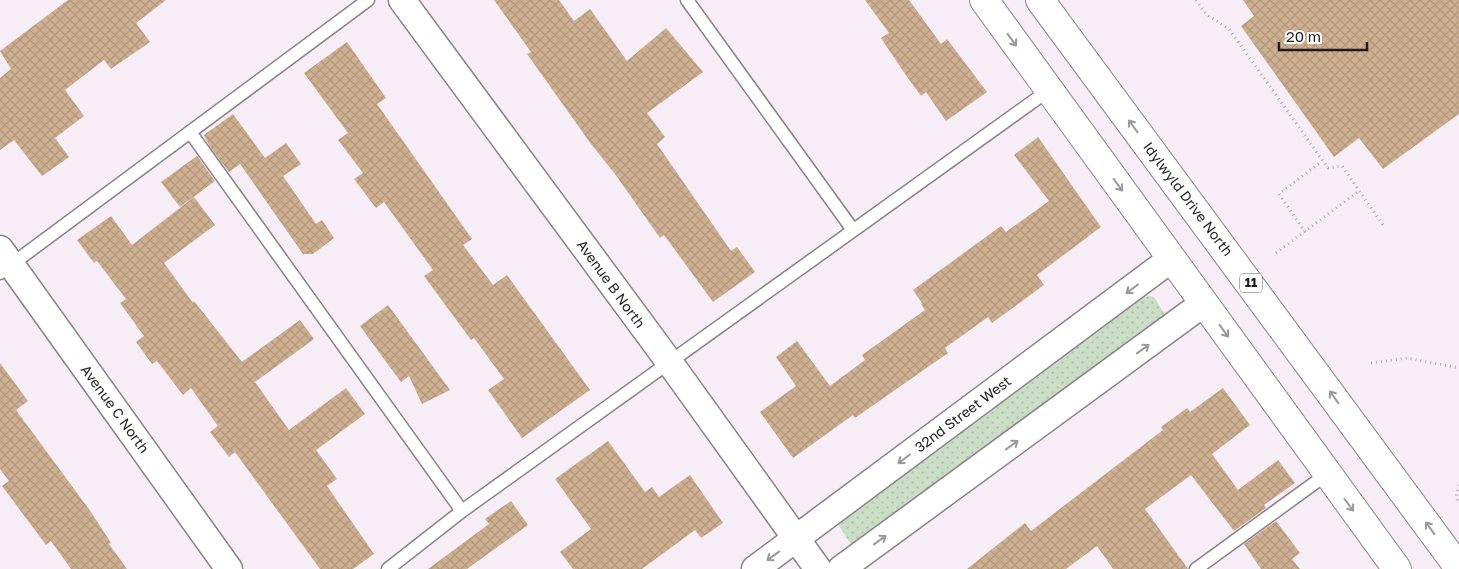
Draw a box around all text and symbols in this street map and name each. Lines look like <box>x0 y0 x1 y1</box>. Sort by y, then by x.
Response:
scale bar <box>1279 20 1366 52</box>
text: 20 m <box>1286 27 1321 45</box>
one-way arrow <box>1007 32 1017 46</box>
one-way arrow <box>1128 119 1138 133</box>
street label: Idylwyld Drive North <box>1140 138 1237 259</box>
one-way arrow <box>1113 178 1123 192</box>
street label: Avenue B North <box>574 236 649 331</box>
road number: 11 <box>1240 274 1262 292</box>
one-way arrow <box>1126 283 1139 294</box>
one-way arrow <box>1218 324 1229 337</box>
one-way arrow <box>1136 344 1150 354</box>
street label: Avenue C North <box>78 361 153 456</box>
street label: 32nd Street West <box>911 372 1014 455</box>
one-way arrow <box>1329 391 1340 404</box>
one-way arrow <box>1005 439 1018 450</box>
one-way arrow <box>897 454 911 464</box>
one-way arrow <box>1344 498 1355 511</box>
one-way arrow <box>1425 521 1435 535</box>
one-way arrow <box>873 535 887 545</box>
one-way arrow <box>767 551 781 561</box>

